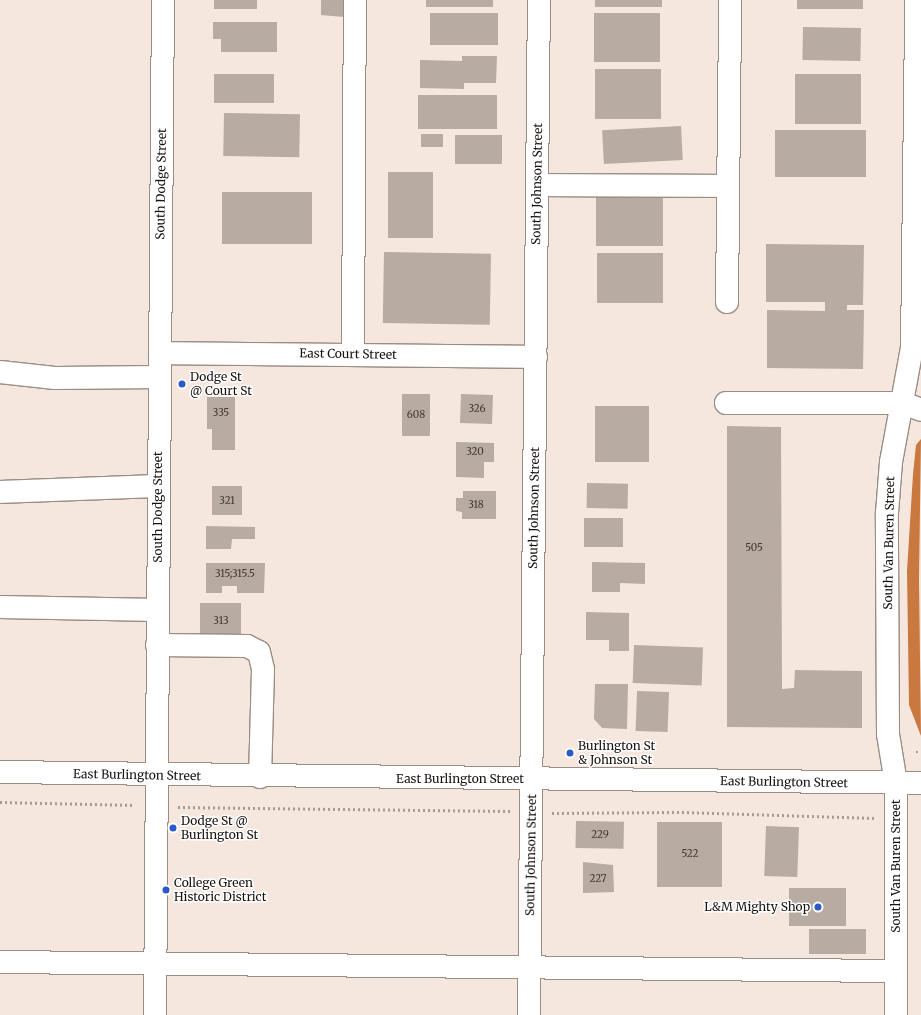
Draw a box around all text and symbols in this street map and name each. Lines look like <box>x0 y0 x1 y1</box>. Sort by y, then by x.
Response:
street label: South Johnson Street <box>529 123 545 245</box>
street label: South Dodge Street <box>153 128 169 240</box>
street label: East Court Street <box>299 346 397 362</box>
place label: Dodge St @ Court St <box>190 370 252 398</box>
marker: Dodge St @ Court St <box>177 379 187 389</box>
house number: 326 <box>468 403 486 415</box>
house number: 335 <box>213 407 229 419</box>
house number: 608 <box>407 409 425 421</box>
house number: 320 <box>466 446 484 458</box>
street label: South Johnson Street <box>526 447 542 569</box>
street label: South Dodge Street <box>151 451 165 563</box>
street label: South Van Buren Street <box>881 476 897 610</box>
house number: 321 <box>219 495 235 507</box>
house number: 318 <box>468 499 484 511</box>
house number: 505 <box>745 542 763 554</box>
house number: 315;315.5 <box>215 568 255 580</box>
house number: 313 <box>213 615 229 627</box>
place label: Burlington St & Johnson St <box>578 739 655 767</box>
marker: Burlington St & Johnson St <box>565 748 575 758</box>
street label: East Burlington Street <box>73 767 201 783</box>
street label: East Burlington Street <box>396 772 524 786</box>
street label: East Burlington Street <box>720 774 848 790</box>
street label: South Johnson Street <box>523 794 539 916</box>
street label: South Van Buren Street <box>889 799 903 933</box>
place label: Dodge St @ Burlington St <box>181 814 258 842</box>
marker: Dodge St @ Burlington St <box>168 823 178 833</box>
house number: 229 <box>591 829 609 841</box>
house number: 522 <box>681 848 699 860</box>
house number: 227 <box>589 873 607 885</box>
place label: College Green Historic District <box>174 876 266 904</box>
marker: College Green Historic District <box>161 885 171 895</box>
place label: L&M Mighty Shop <box>704 900 810 914</box>
marker: L&M Mighty Shop <box>813 902 823 912</box>

